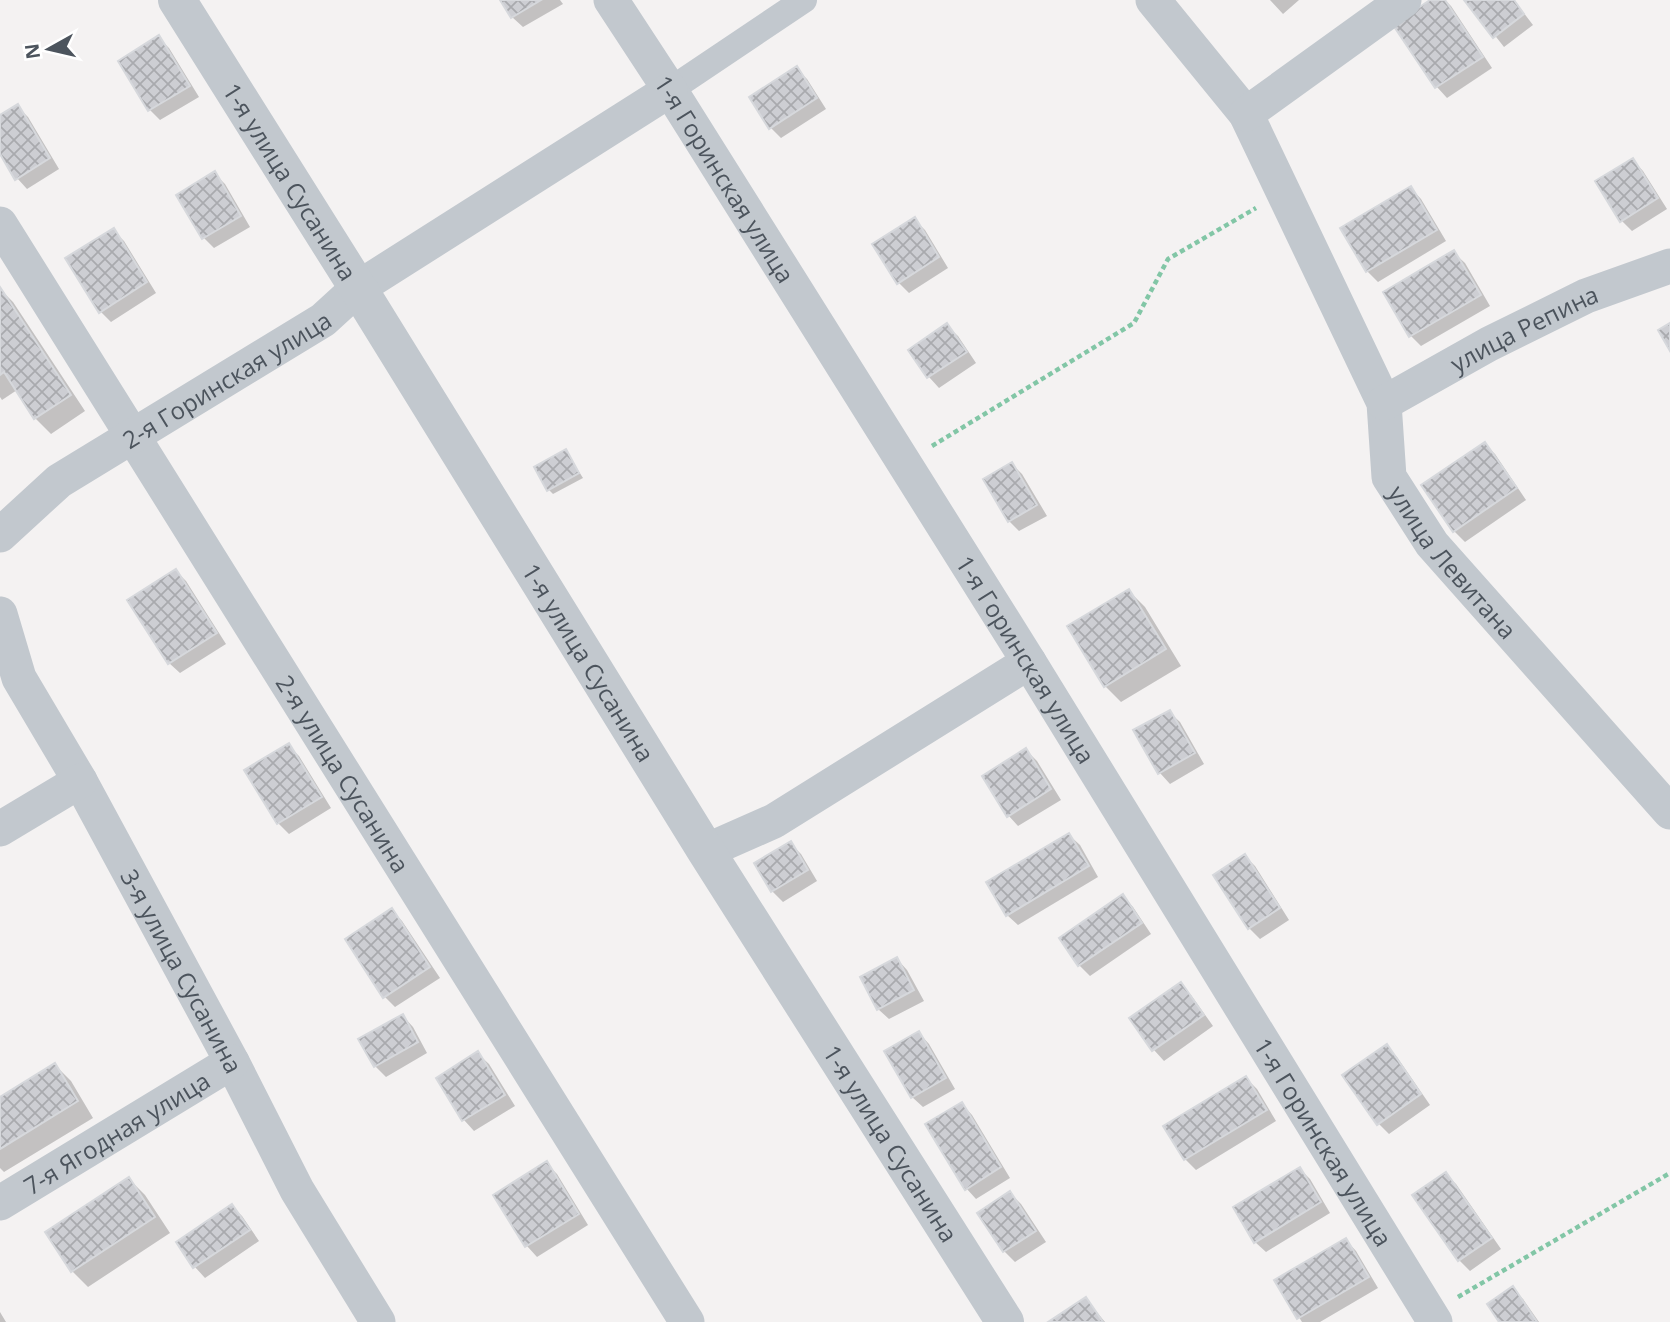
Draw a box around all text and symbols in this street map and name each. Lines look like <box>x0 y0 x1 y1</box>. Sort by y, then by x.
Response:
north arrow <box>14 14 84 84</box>
text: N <box>18 42 46 61</box>
street label: 1-я Горинская улица <box>648 68 803 289</box>
street label: 1-я улица Сусанина <box>216 76 365 286</box>
street label: улица Репина <box>1444 277 1602 379</box>
street label: 2-я Горинская улица <box>116 303 337 455</box>
street label: улица Левитана <box>1382 478 1525 645</box>
street label: 1-я Горинская улица <box>949 549 1104 769</box>
street label: 1-я улица Сусанина <box>515 557 663 768</box>
street label: 2-я улица Сусанина <box>269 668 418 879</box>
street label: 3-я улица Сусанина <box>114 863 251 1078</box>
street label: 1-я Горинская улица <box>1247 1031 1401 1252</box>
street label: 1-я улица Сусанина <box>816 1038 966 1248</box>
street label: 7-я Ягодная улица <box>17 1063 215 1202</box>

